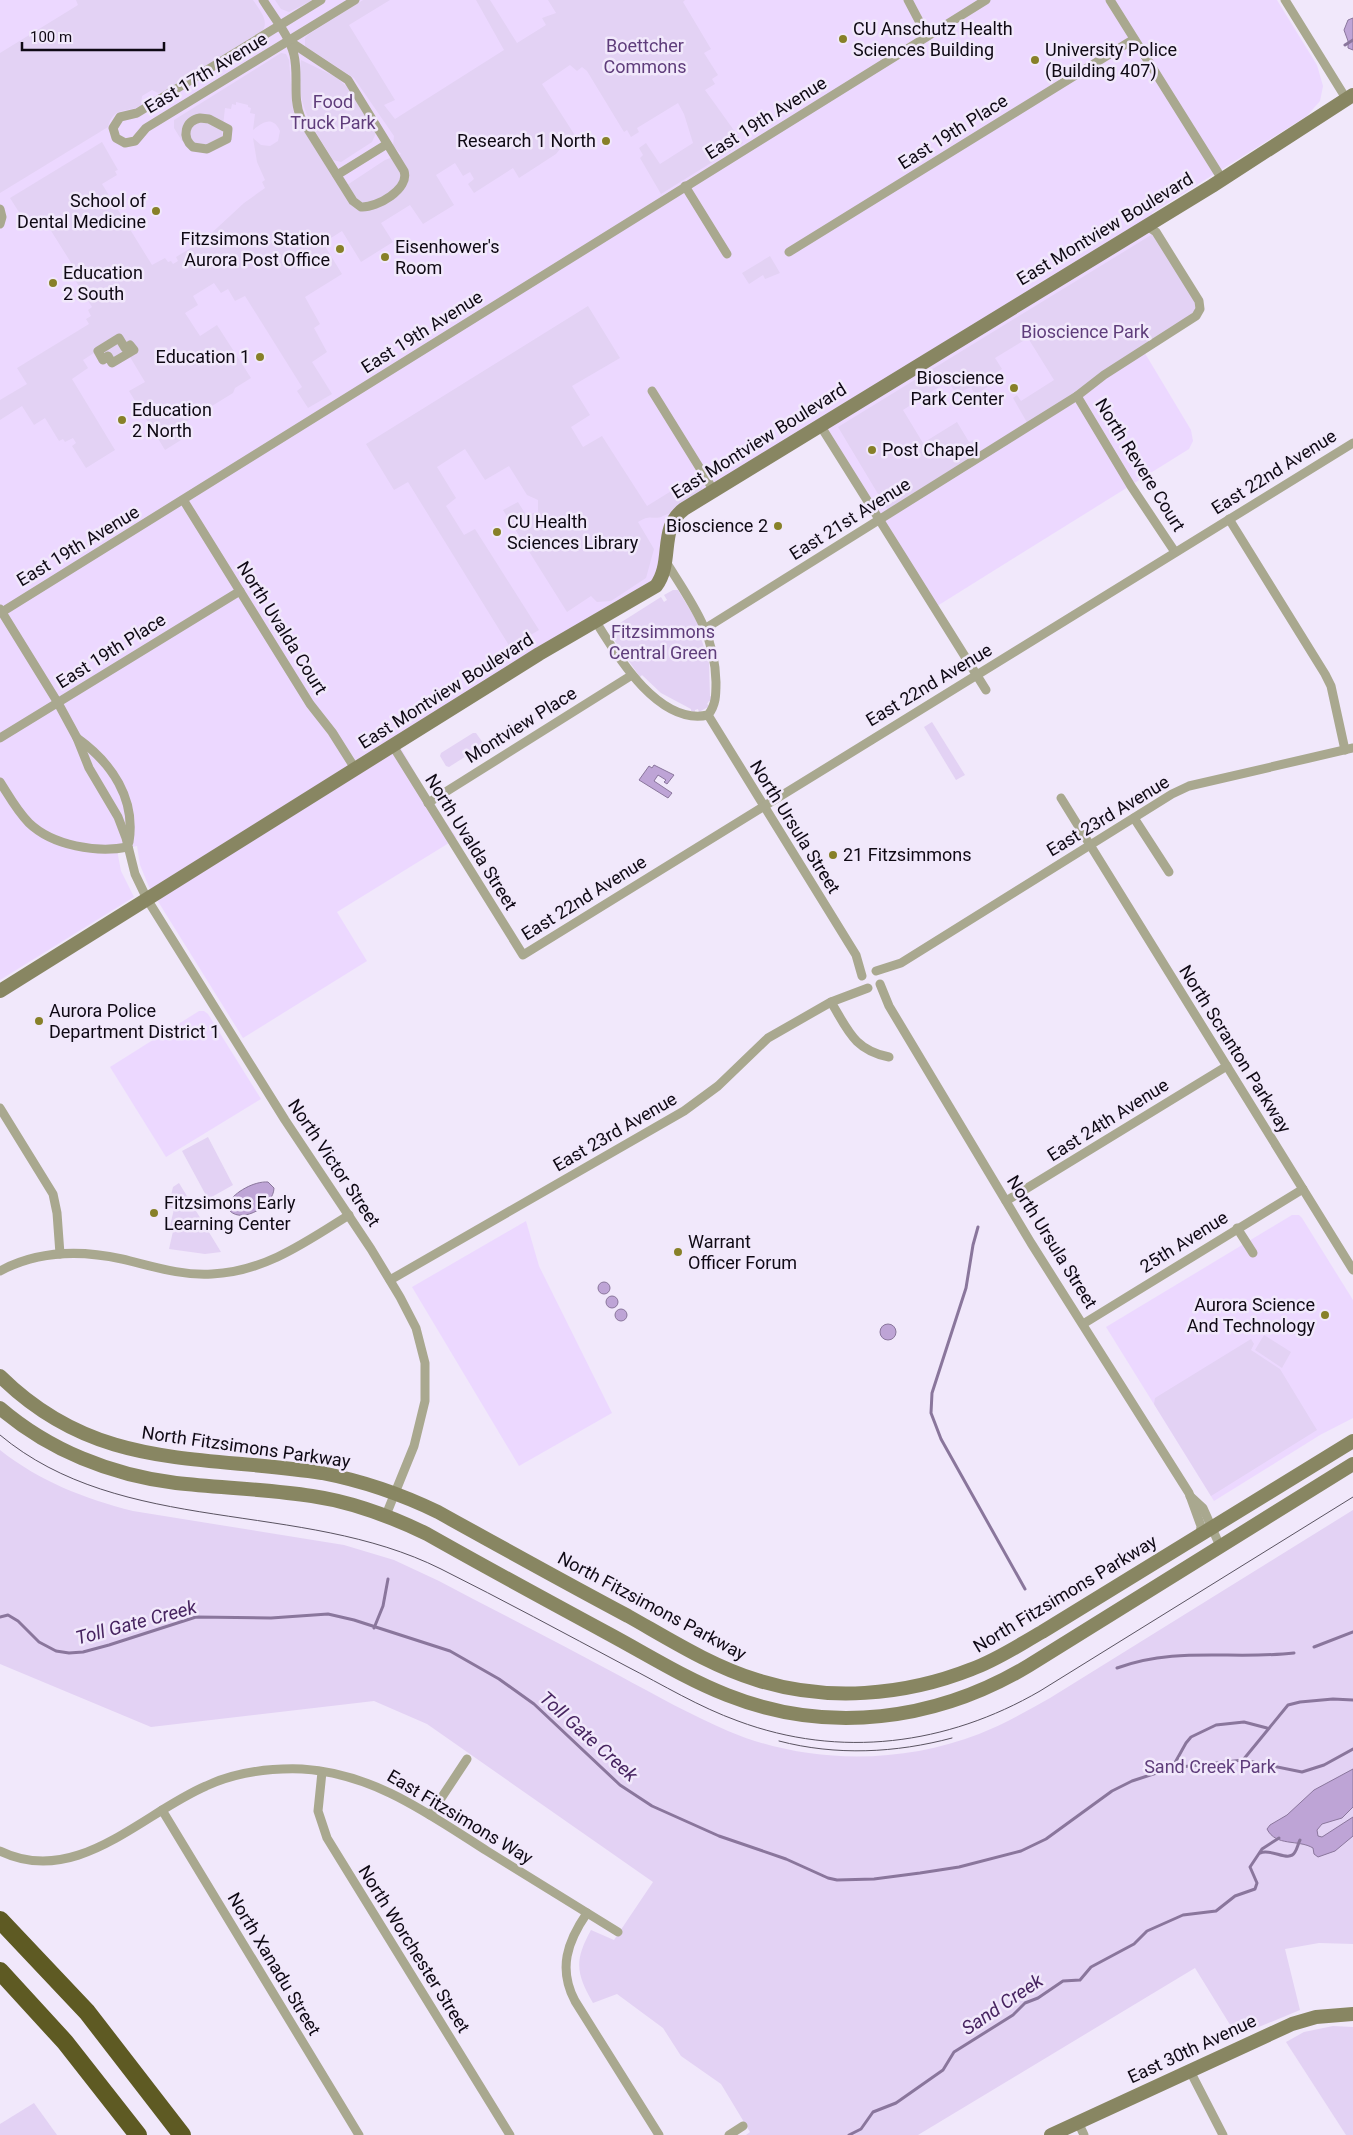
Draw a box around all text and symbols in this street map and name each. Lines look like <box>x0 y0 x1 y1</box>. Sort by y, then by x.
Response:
place label: CU Anschutz Health Sciences Building <box>853 18 1013 60</box>
scale bar <box>22 20 165 52</box>
text: 100 m <box>30 28 72 46</box>
street label: East 17th Avenue <box>141 28 271 117</box>
marker: CU Anschutz Health Sciences Building <box>837 33 849 45</box>
park label: Boettcher Commons <box>603 35 687 77</box>
place label: University Police (Building 407) <box>1045 39 1177 82</box>
marker: University Police (Building 407) <box>1029 54 1041 66</box>
street label: East 19th Avenue <box>701 72 830 163</box>
street label: East 19th Place <box>894 90 1011 174</box>
park label: Food Truck Park <box>290 91 377 133</box>
place label: Research 1 North <box>457 130 596 151</box>
marker: Research 1 North <box>600 135 612 147</box>
street label: East Montview Boulevard <box>1013 168 1197 290</box>
place label: School of Dental Medicine <box>17 190 147 232</box>
marker: School of Dental Medicine <box>150 205 162 217</box>
place label: Fitzsimons Station Aurora Post Office <box>181 228 330 270</box>
place label: Eisenhower's Room <box>395 236 500 278</box>
marker: Fitzsimons Station Aurora Post Office <box>334 243 346 255</box>
marker: Eisenhower's Room <box>379 251 391 263</box>
place label: Education 2 South <box>63 262 143 304</box>
marker: Education 2 South <box>47 277 59 289</box>
street label: East 19th Avenue <box>357 286 486 377</box>
park label: Bioscience Park <box>1021 321 1150 342</box>
place label: Education 1 <box>156 346 250 367</box>
marker: Education 1 <box>254 351 266 363</box>
place label: Bioscience Park Center <box>911 367 1004 409</box>
street label: East Montview Boulevard <box>668 378 850 503</box>
marker: Bioscience Park Center <box>1008 382 1020 394</box>
street label: North Revere Court <box>1091 394 1190 535</box>
place label: Education 2 North <box>132 399 212 441</box>
marker: Education 2 North <box>116 414 128 426</box>
street label: East 22nd Avenue <box>1207 425 1340 518</box>
place label: Post Chapel <box>882 439 979 460</box>
marker: Post Chapel <box>866 444 878 456</box>
street label: East 21st Avenue <box>785 473 914 564</box>
street label: East 19th Avenue <box>13 501 143 590</box>
place label: CU Health Sciences Library <box>507 511 639 553</box>
place label: Bioscience 2 <box>666 515 768 536</box>
marker: Bioscience 2 <box>772 520 784 532</box>
marker: CU Health Sciences Library <box>491 526 503 538</box>
street label: North Uvalda Court <box>233 557 332 698</box>
street label: East 19th Place <box>52 609 169 693</box>
park label: Fitzsimmons Central Green <box>609 621 717 663</box>
street label: East Montview Boulevard <box>355 628 537 753</box>
street label: East 22nd Avenue <box>862 639 996 730</box>
street label: Montview Place <box>461 682 580 767</box>
street label: North Ursula Street <box>746 756 845 897</box>
street label: North Uvalda Street <box>421 770 522 914</box>
street label: East 23rd Avenue <box>1043 771 1173 860</box>
place label: 21 Fitzsimmons <box>843 844 972 865</box>
marker: 21 Fitzsimmons <box>827 849 839 861</box>
street label: East 22nd Avenue <box>517 851 650 944</box>
street label: North Scranton Parkway <box>1175 961 1296 1137</box>
place label: Aurora Police Department District 1 <box>49 1000 220 1042</box>
marker: Aurora Police Department District 1 <box>33 1015 45 1027</box>
street label: East 24th Avenue <box>1043 1074 1172 1165</box>
street label: East 23rd Avenue <box>549 1088 680 1175</box>
street label: North Victor Street <box>284 1095 385 1231</box>
street label: North Ursula Street <box>1003 1171 1102 1312</box>
place label: Fitzsimons Early Learning Center <box>164 1192 296 1234</box>
street label: 25th Avenue <box>1136 1206 1231 1277</box>
marker: Fitzsimons Early Learning Center <box>148 1207 160 1219</box>
place label: Warrant Officer Forum <box>688 1231 797 1273</box>
marker: Warrant Officer Forum <box>672 1246 684 1258</box>
place label: Aurora Science And Technology <box>1187 1294 1315 1336</box>
marker: Aurora Science And Technology <box>1319 1309 1331 1321</box>
street label: North Fitzsimons Parkway <box>140 1421 352 1472</box>
street label: North Fitzsimons Parkway <box>969 1530 1161 1657</box>
street label: North Fitzsimons Parkway <box>554 1547 750 1664</box>
water label: Toll Gate Creek <box>73 1595 200 1650</box>
water label: Toll Gate Creek <box>535 1686 643 1787</box>
park label: Sand Creek Park <box>1144 1756 1277 1777</box>
street label: East Fitzsimons Way <box>384 1765 537 1869</box>
street label: North Worchester Street <box>354 1861 475 2036</box>
street label: North Xanadu Street <box>224 1889 325 2039</box>
water label: Sand Creek <box>957 1968 1048 2040</box>
street label: East 30th Avenue <box>1124 2010 1259 2087</box>

